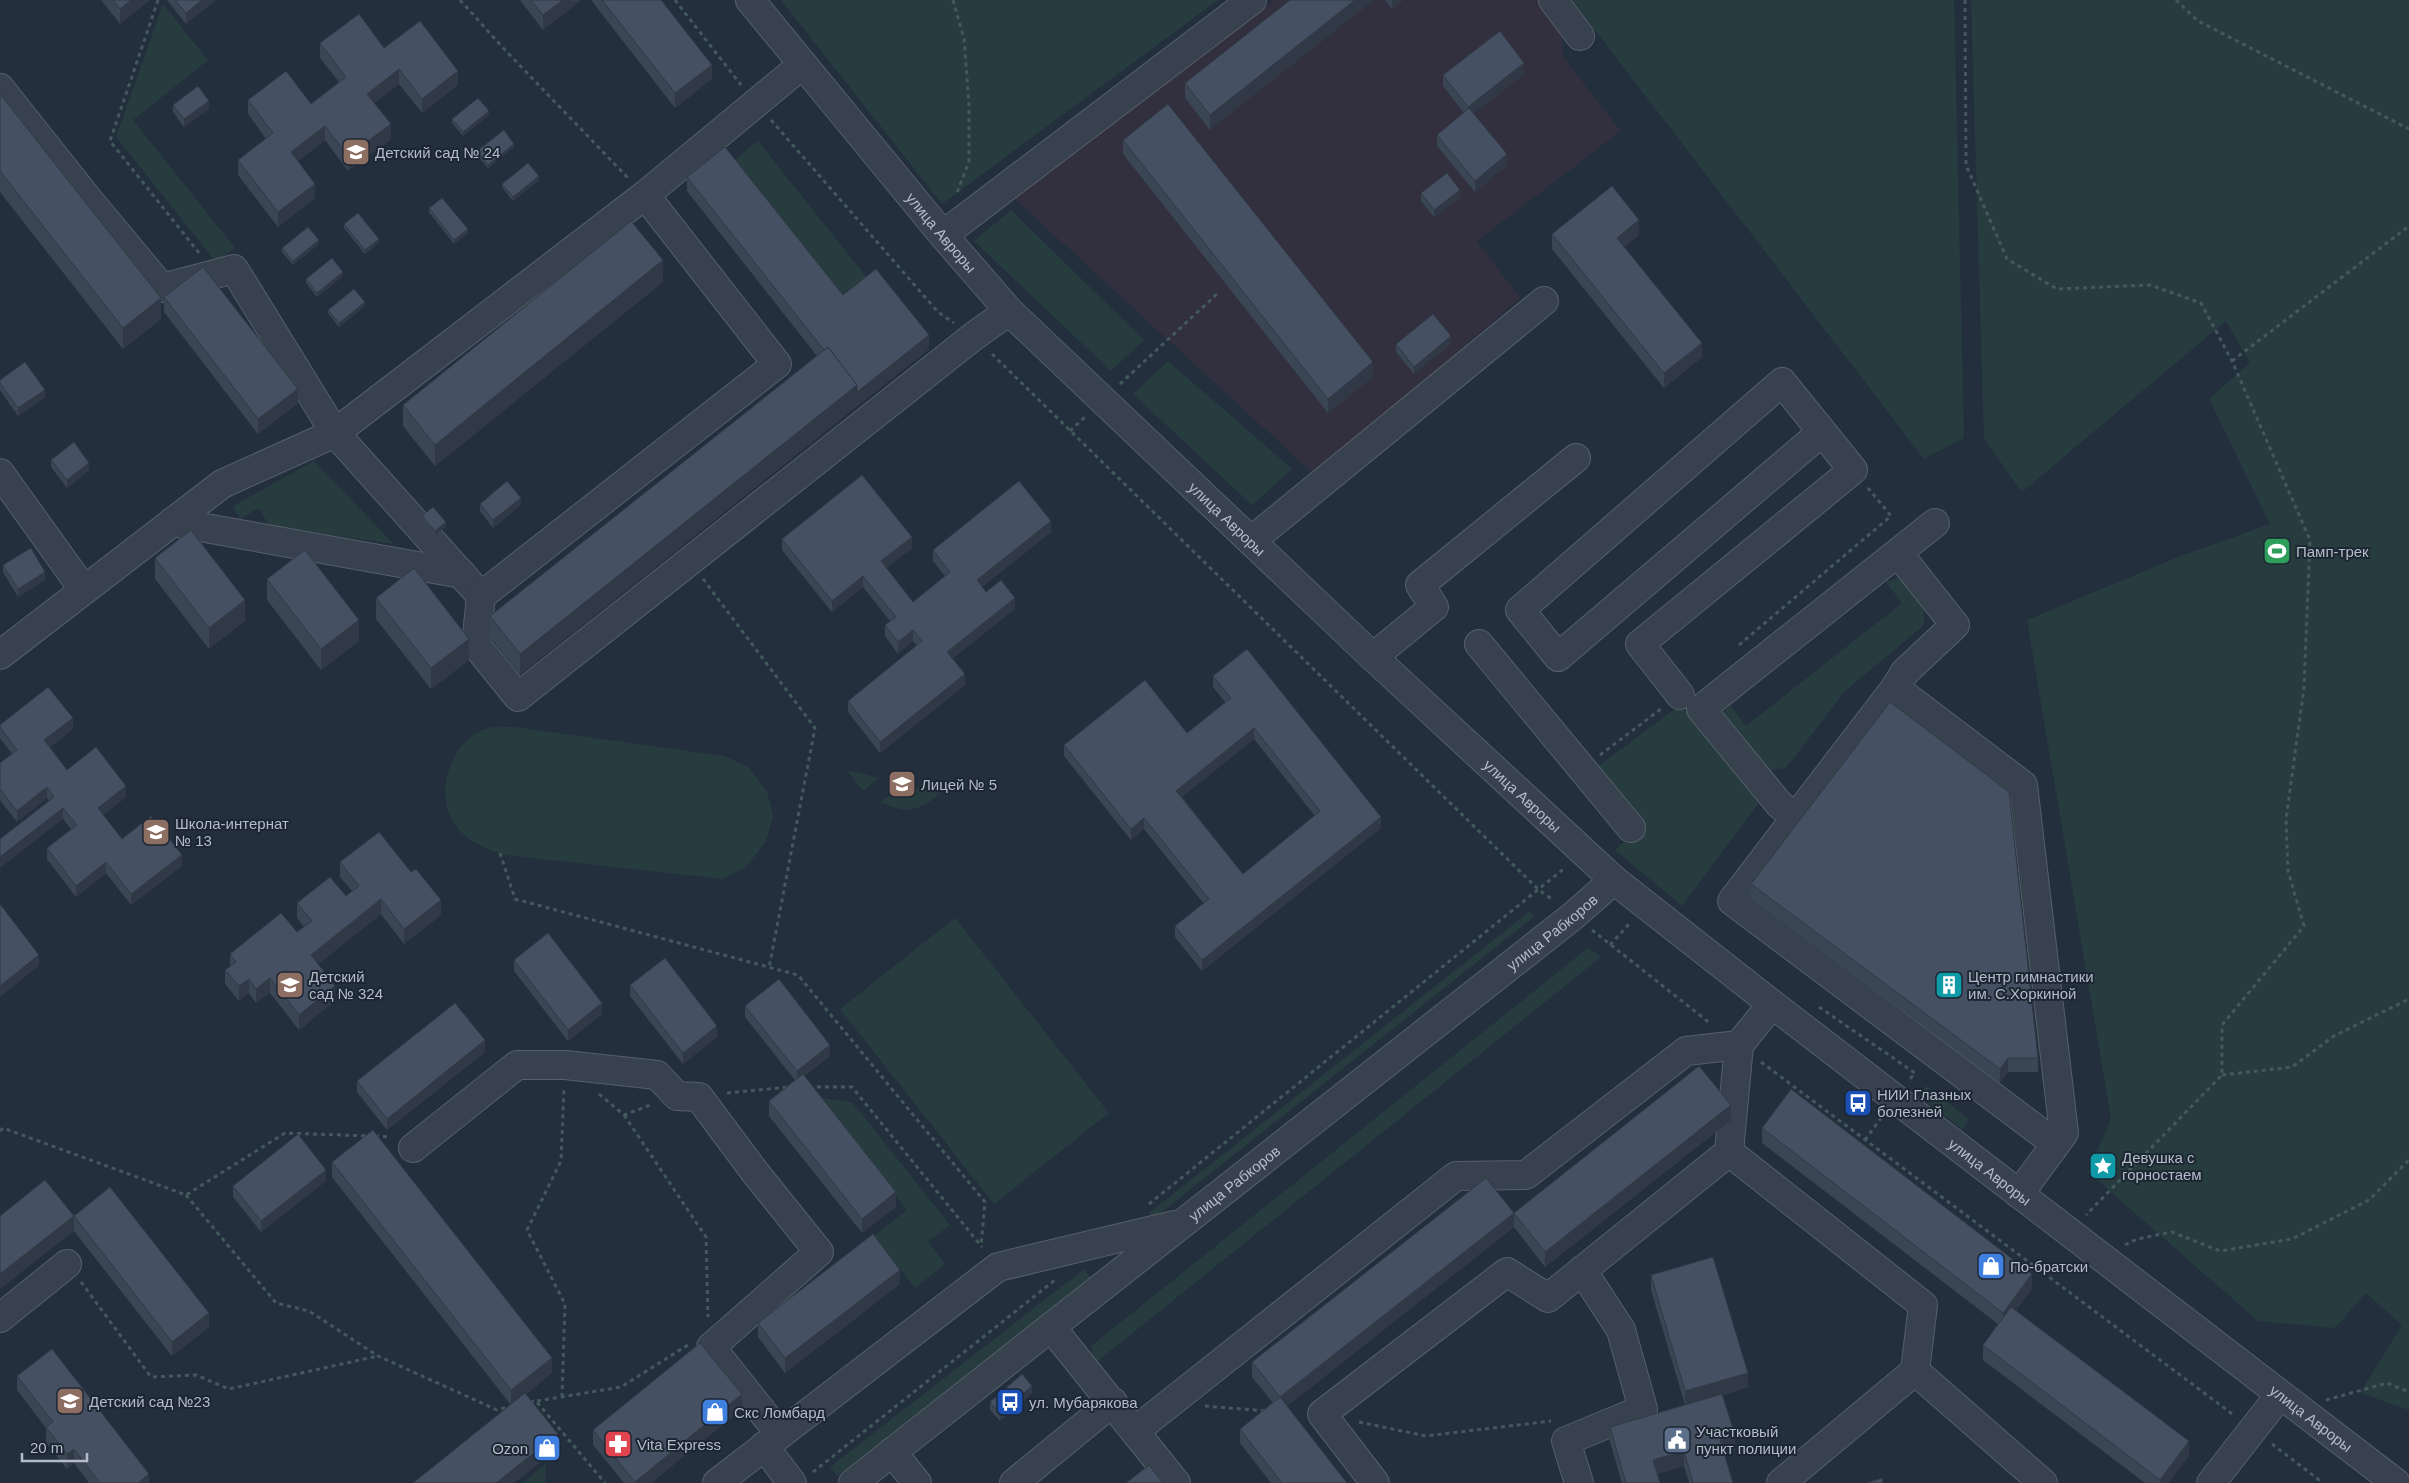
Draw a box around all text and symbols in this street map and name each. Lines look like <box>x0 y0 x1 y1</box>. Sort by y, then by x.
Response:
school or university icon: Детский сад № 24 <box>341 137 371 167</box>
place label: Детский сад № 24 <box>375 144 500 161</box>
street label: улица Авроры <box>903 189 980 276</box>
street label: улица Авроры <box>1186 478 1269 559</box>
sports icon: Памп-трек <box>2262 536 2292 566</box>
place label: Памп-трек <box>2296 543 2369 560</box>
street label: улица Авроры <box>1481 756 1565 836</box>
school or university icon: Лицей № 5 <box>887 769 917 799</box>
place label: Лицей № 5 <box>921 776 997 793</box>
place label: Школа-интернат № 13 <box>175 815 289 849</box>
school or university icon: Школа-интернат № 13 <box>141 817 171 847</box>
street label: улица Рабкоров <box>1503 890 1601 974</box>
place label: Детский сад № 324 <box>309 968 383 1002</box>
place label: Центр гимнастики им. С.Хоркиной <box>1968 968 2094 1002</box>
school or university icon: Детский сад № 324 <box>275 970 305 1000</box>
building icon: Центр гимнастики им. С.Хоркиной <box>1934 970 1964 1000</box>
place label: НИИ Глазных болезней <box>1877 1086 1972 1120</box>
bus stop icon: НИИ Глазных болезней <box>1843 1088 1873 1118</box>
street label: улица Авроры <box>1945 1134 2035 1208</box>
street label: улица Рабкоров <box>1185 1142 1283 1224</box>
place label: Девушка с горностаем <box>2122 1149 2202 1183</box>
place icon: Девушка с горностаем <box>2088 1151 2118 1181</box>
shop icon: По-братски <box>1976 1251 2006 1281</box>
place label: По-братски <box>2010 1258 2088 1275</box>
street label: улица Авроры <box>2267 1381 2356 1455</box>
school or university icon: Детский сад №23 <box>55 1386 85 1416</box>
bus stop icon: ул. Мубарякова <box>995 1387 1025 1417</box>
place label: Детский сад №23 <box>89 1393 210 1410</box>
place label: ул. Мубарякова <box>1029 1394 1138 1411</box>
shop icon: Скс Ломбард <box>700 1397 730 1427</box>
place label: Скс Ломбард <box>734 1404 825 1421</box>
place label: Участковый пункт полиции <box>1696 1423 1796 1457</box>
public building icon: Участковый пункт полиции <box>1662 1425 1692 1455</box>
pharmacy icon: Vita Express <box>603 1429 633 1459</box>
scale bar <box>22 1430 88 1462</box>
shop icon: Ozon <box>532 1433 562 1463</box>
place label: Vita Express <box>637 1436 721 1453</box>
text: 20 m <box>30 1439 63 1456</box>
place label: Ozon <box>492 1440 528 1457</box>

